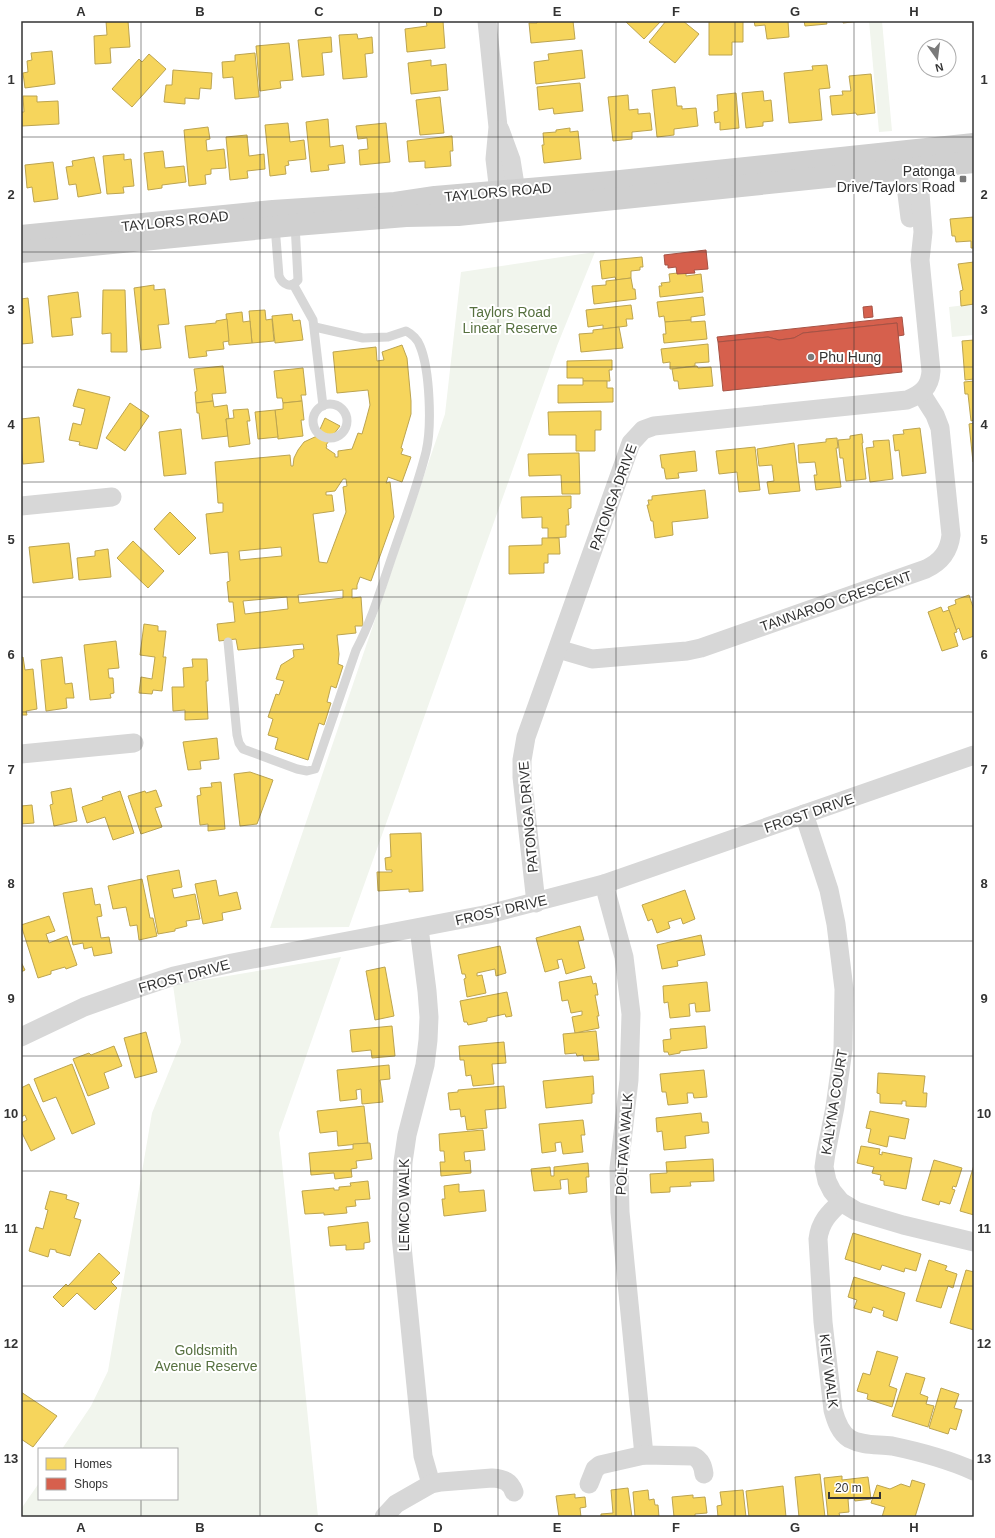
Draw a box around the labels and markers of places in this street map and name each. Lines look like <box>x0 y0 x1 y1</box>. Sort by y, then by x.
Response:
place label: Patonga Drive/Taylors Road <box>837 163 955 195</box>
marker: Patonga Drive/Taylors Road <box>958 174 968 184</box>
place label: Phu Hung <box>819 349 881 365</box>
marker: Phu Hung <box>806 352 816 362</box>

